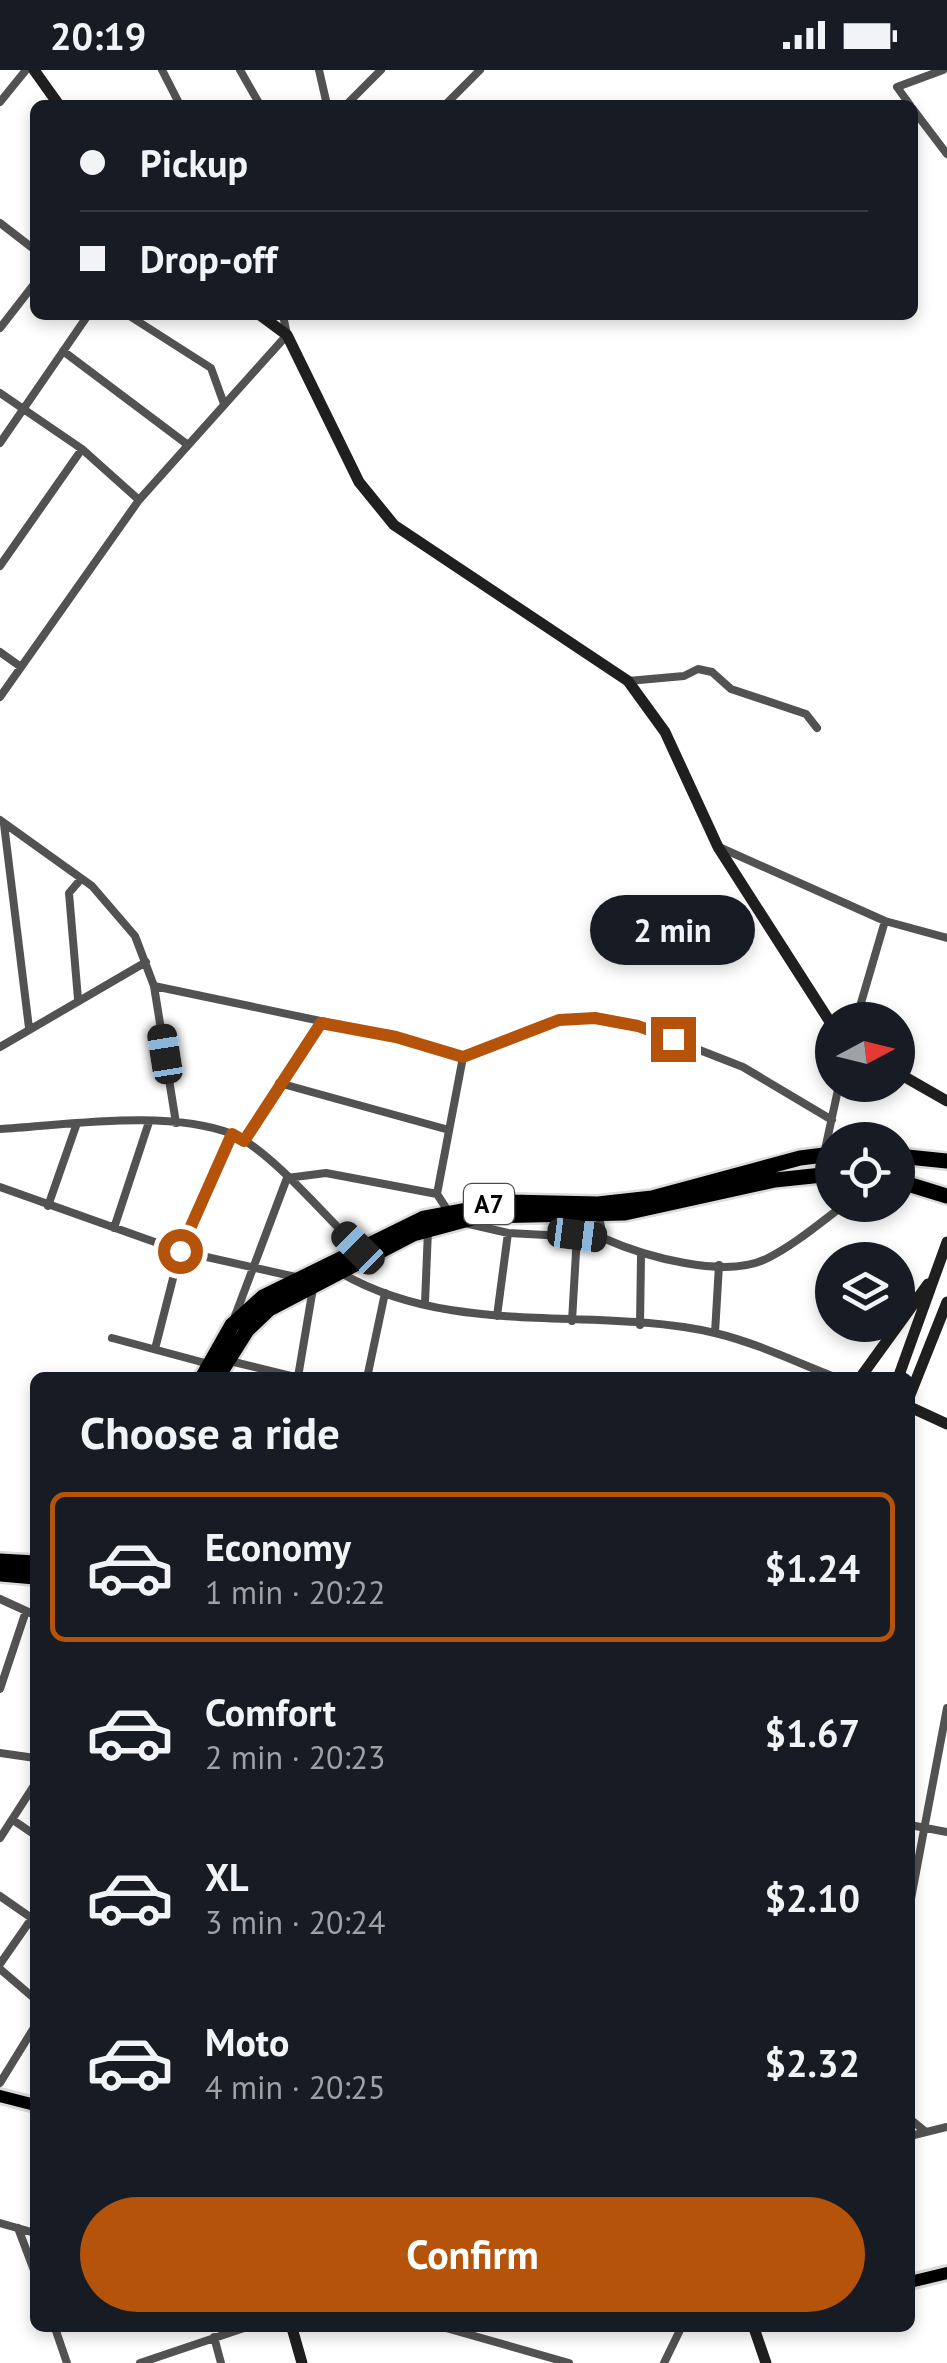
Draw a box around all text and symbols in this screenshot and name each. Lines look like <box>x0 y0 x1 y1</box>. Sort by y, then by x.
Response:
text: 20:19 <box>50 11 146 60</box>
text: Pickup <box>140 138 248 187</box>
text: Drop-off <box>140 234 277 283</box>
callout: 2 min <box>590 894 756 964</box>
text: 2 min <box>633 909 712 951</box>
north arrow <box>815 1002 915 1102</box>
map controls <box>815 1002 915 1342</box>
route end <box>651 1017 696 1062</box>
car <box>145 1022 185 1086</box>
button: locate <box>815 1122 915 1222</box>
road number: A7 <box>464 1184 514 1224</box>
car <box>326 1216 390 1280</box>
car <box>545 1216 609 1254</box>
route start <box>158 1229 203 1274</box>
button: layers <box>815 1242 915 1342</box>
text: Choose a ride <box>80 1403 340 1461</box>
icon: car <box>85 1522 175 1612</box>
text: Economy <box>205 1522 351 1571</box>
text: $1.24 <box>764 1543 860 1592</box>
text: 1 min · 20:22 <box>205 1571 385 1613</box>
icon: car <box>85 1687 175 1777</box>
text: Comfort <box>205 1687 336 1736</box>
text: $1.67 <box>764 1708 860 1757</box>
text: 2 min · 20:23 <box>205 1736 385 1778</box>
icon: car <box>85 1852 175 1942</box>
text: XL <box>205 1852 249 1901</box>
text: $2.10 <box>764 1873 860 1922</box>
text: 3 min · 20:24 <box>205 1901 385 1943</box>
icon: car <box>85 2017 175 2107</box>
text: Moto <box>205 2017 289 2066</box>
text: $2.32 <box>764 2038 860 2087</box>
text: 4 min · 20:25 <box>205 2066 385 2108</box>
button: Confirm <box>80 2197 865 2312</box>

